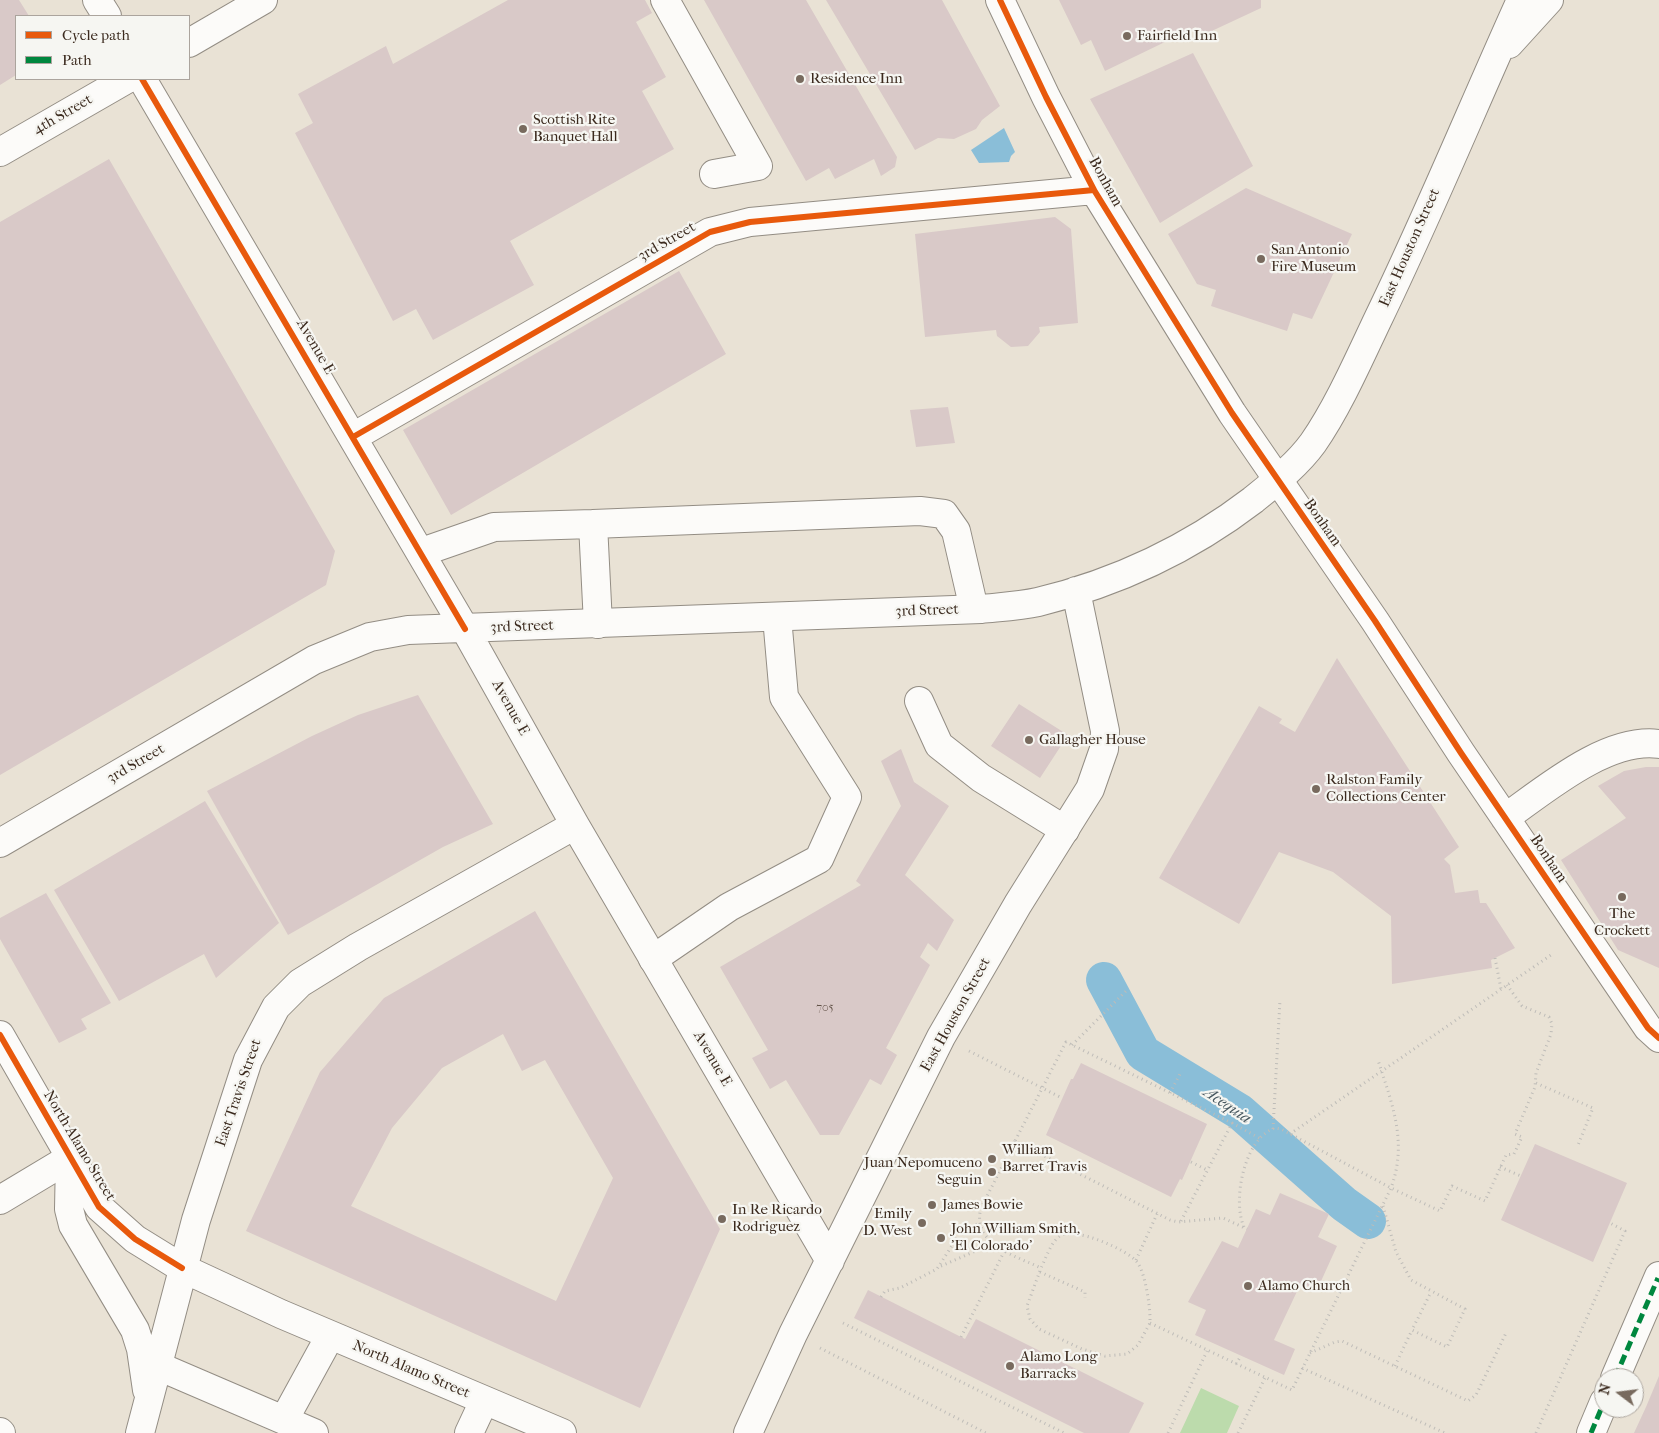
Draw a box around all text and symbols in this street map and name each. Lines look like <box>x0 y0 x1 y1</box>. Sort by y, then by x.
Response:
legend <box>15 15 190 80</box>
text: Cycle path <box>62 26 130 44</box>
place label: Fairfield Inn <box>1137 27 1217 45</box>
marker: Fairfield Inn <box>1121 30 1133 42</box>
text: Path <box>62 51 92 69</box>
place label: Residence Inn <box>810 70 903 88</box>
marker: Residence Inn <box>794 73 806 85</box>
street label: 4th Street <box>30 91 96 139</box>
place label: Scottish Rite Banquet Hall <box>533 111 618 146</box>
marker: Scottish Rite Banquet Hall <box>517 123 529 135</box>
street label: Bonham <box>1084 154 1126 210</box>
street label: East Houston Street <box>1376 186 1444 310</box>
street label: 3rd Street <box>635 218 699 266</box>
place label: San Antonio Fire Museum <box>1271 241 1356 276</box>
marker: San Antonio Fire Museum <box>1255 253 1267 265</box>
street label: Avenue E <box>292 316 338 378</box>
street label: Bonham <box>1299 496 1345 550</box>
street label: 3rd Street <box>895 601 959 621</box>
street label: 3rd Street <box>490 617 554 637</box>
street label: Avenue E <box>487 677 533 739</box>
place label: Gallagher House <box>1039 731 1146 749</box>
marker: Gallagher House <box>1023 734 1035 746</box>
street label: 3rd Street <box>104 740 168 788</box>
place label: Ralston Family Collections Center <box>1326 771 1446 806</box>
marker: Ralston Family Collections Center <box>1310 783 1322 795</box>
street label: Bonham <box>1525 832 1571 886</box>
marker: The Crockett <box>1616 891 1628 903</box>
place label: The Crockett <box>1594 905 1650 940</box>
street label: East Houston Street <box>917 955 995 1075</box>
house number: 705 <box>816 1001 834 1015</box>
street label: Avenue E <box>689 1028 735 1090</box>
street label: East Travis Street <box>212 1037 266 1149</box>
water label: Acequia <box>1200 1083 1254 1129</box>
street label: North Alamo Street <box>39 1087 119 1205</box>
place label: William Barret Travis <box>1002 1141 1087 1176</box>
marker: William Barret Travis <box>986 1153 998 1165</box>
place label: Juan Nepomuceno Seguin <box>864 1154 982 1189</box>
marker: Juan Nepomuceno Seguin <box>986 1166 998 1178</box>
place label: James Bowie <box>942 1196 1023 1214</box>
marker: James Bowie <box>926 1199 938 1211</box>
place label: In Re Ricardo Rodriguez <box>732 1201 822 1236</box>
place label: Emily D. West <box>863 1205 912 1240</box>
marker: In Re Ricardo Rodriguez <box>716 1213 728 1225</box>
marker: Emily D. West <box>916 1217 928 1229</box>
place label: John William Smith, 'El Colorado' <box>951 1220 1080 1255</box>
marker: John William Smith, 'El Colorado' <box>935 1232 947 1244</box>
place label: Alamo Church <box>1258 1277 1350 1295</box>
marker: Alamo Church <box>1242 1280 1254 1292</box>
street label: North Alamo Street <box>350 1337 472 1403</box>
place label: Alamo Long Barracks <box>1020 1348 1097 1383</box>
marker: Alamo Long Barracks <box>1004 1360 1016 1372</box>
north arrow <box>1594 1368 1644 1418</box>
text: N <box>1595 1382 1615 1397</box>

